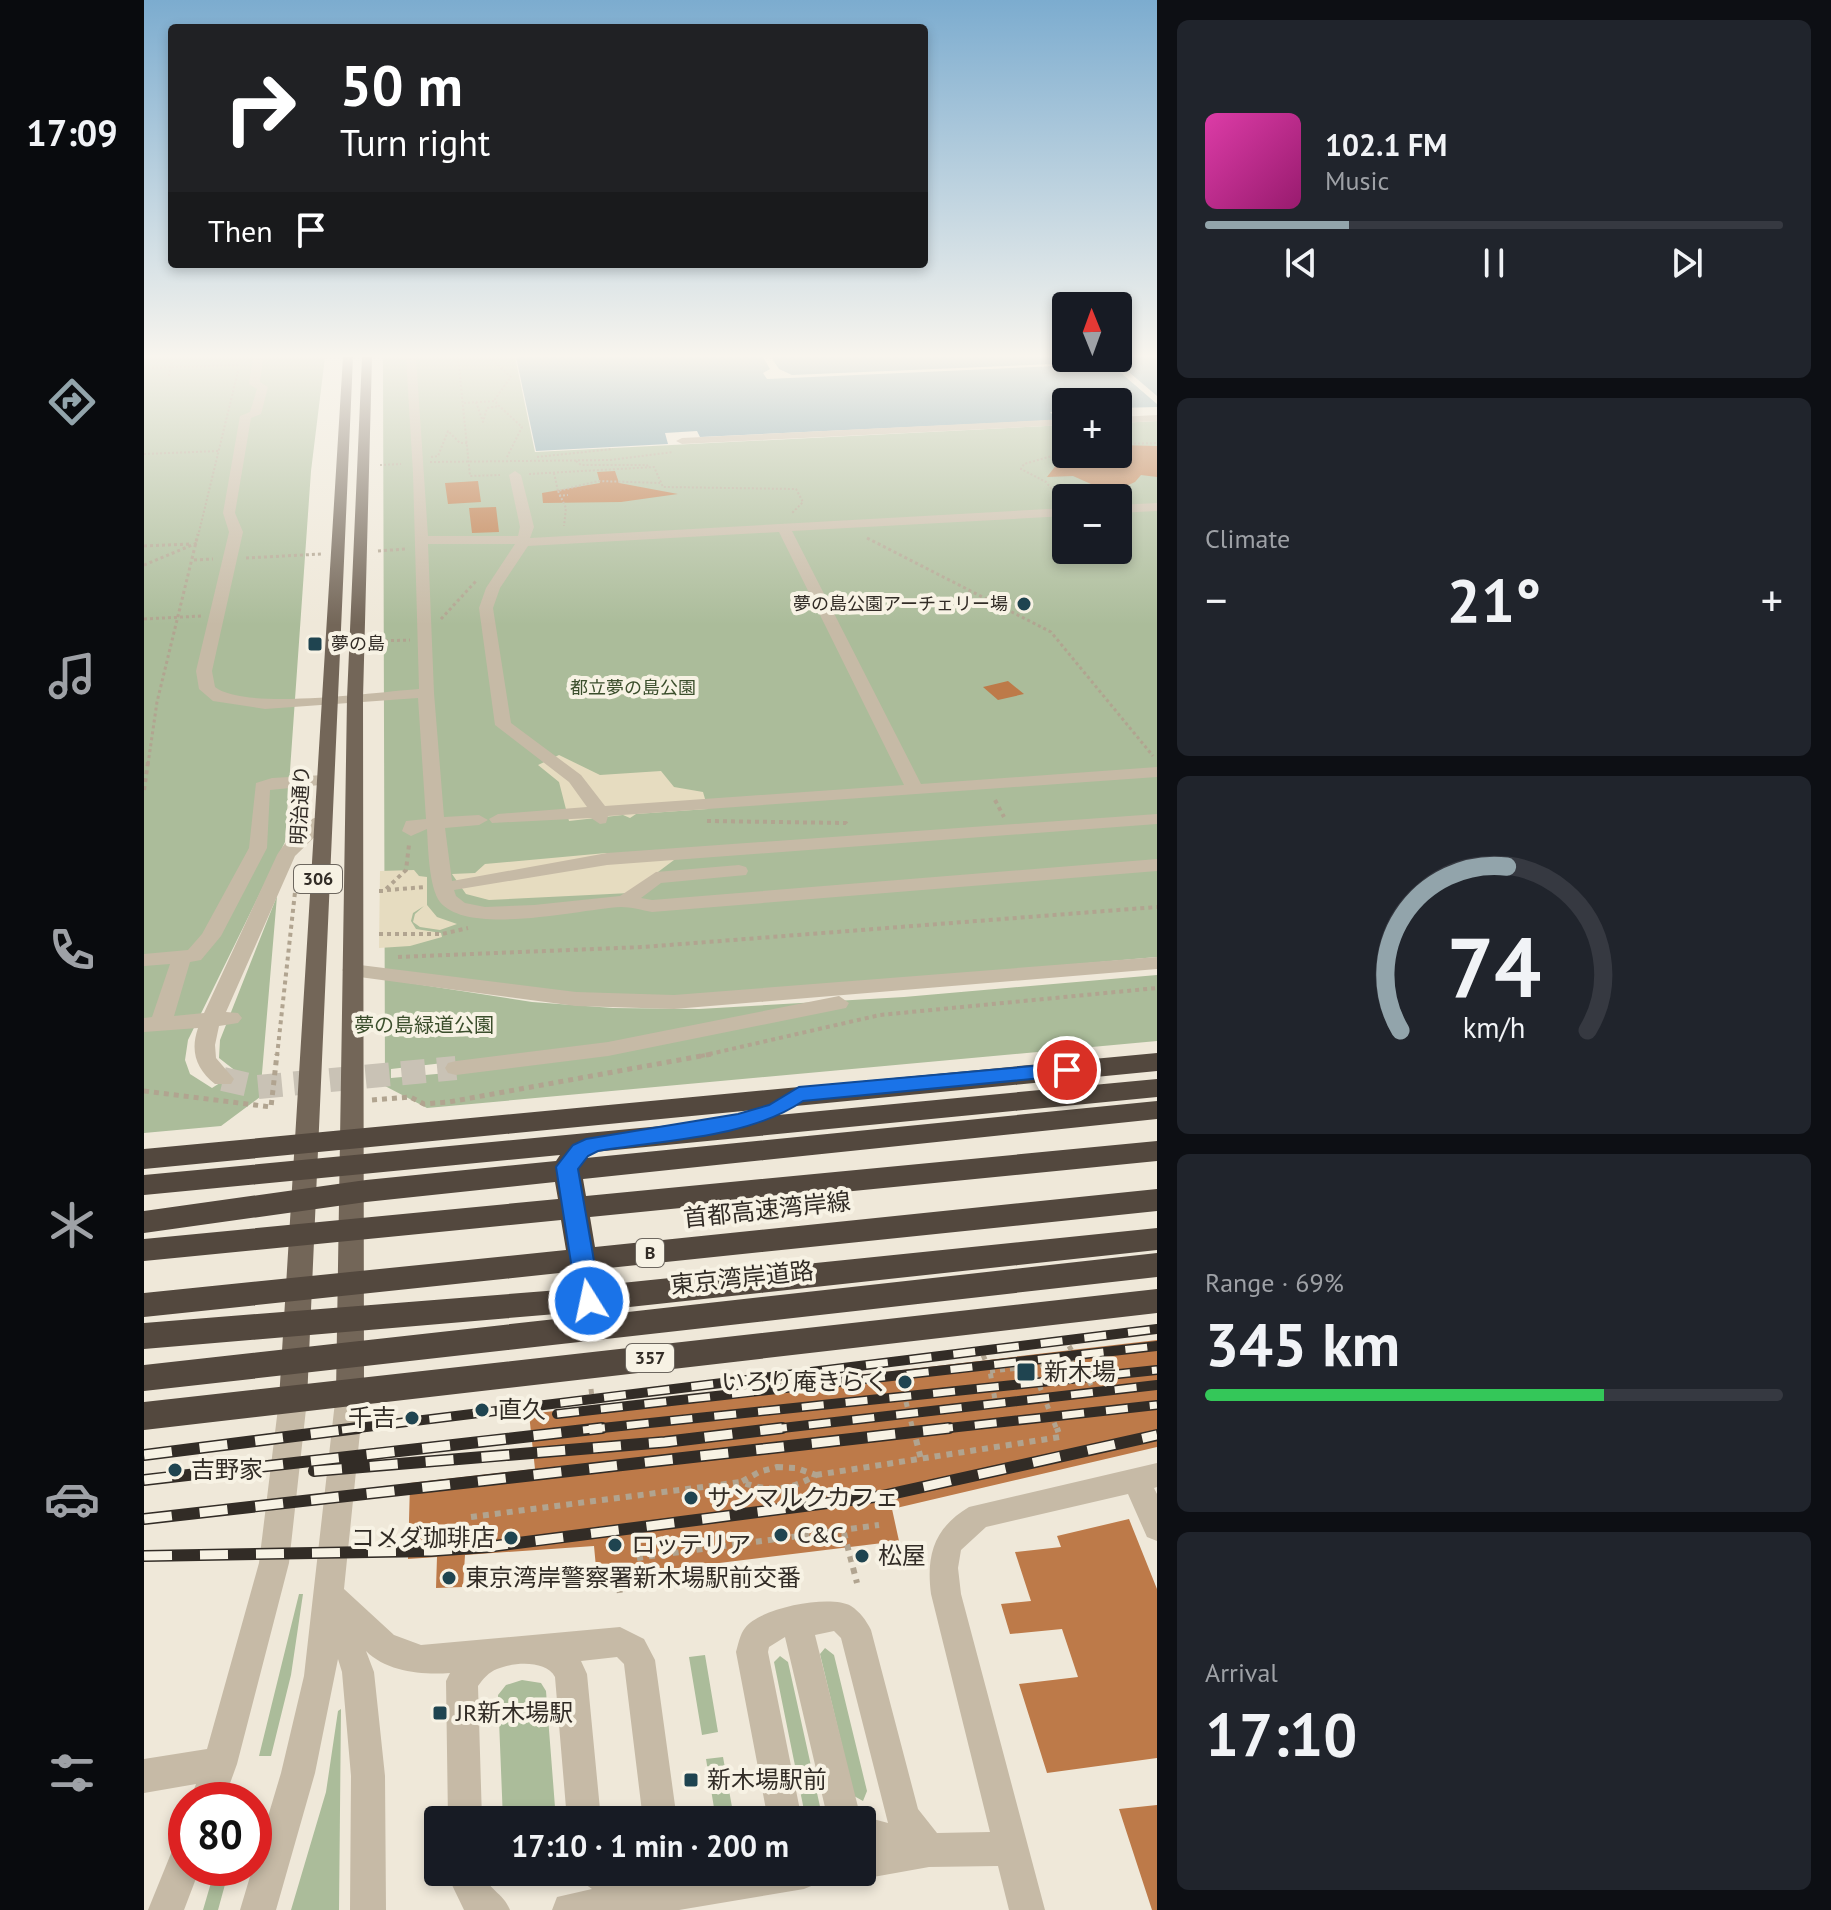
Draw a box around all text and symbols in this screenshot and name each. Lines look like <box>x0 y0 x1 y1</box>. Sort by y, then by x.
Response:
text: 50 m <box>340 49 463 121</box>
icon: right <box>208 56 312 160</box>
text: 17:09 <box>26 109 118 156</box>
text: Turn right <box>340 119 490 166</box>
text: 102.1 FM <box>1325 125 1447 164</box>
text: Music <box>1325 164 1389 197</box>
icon: arrive <box>289 208 333 252</box>
text: Then <box>208 211 273 250</box>
icon: previous <box>1279 241 1323 285</box>
icon: pause <box>1472 241 1516 285</box>
icon: next <box>1665 241 1709 285</box>
north arrow <box>1052 292 1132 372</box>
map controls <box>1052 292 1132 564</box>
icon: directions <box>44 374 100 430</box>
button: + <box>1052 388 1132 468</box>
button: − <box>1052 484 1132 564</box>
text: Climate <box>1205 522 1290 555</box>
text: 21° <box>1447 561 1541 639</box>
text: − <box>1205 571 1227 628</box>
text: + <box>1761 571 1783 628</box>
place label: 夢の島公園アーチェリー場 <box>793 592 1008 615</box>
marker: 夢の島公園アーチェリー場 <box>1015 595 1033 613</box>
place label: 夢の島 <box>331 632 385 655</box>
marker: 夢の島 <box>306 635 324 653</box>
icon: music <box>44 648 100 704</box>
park label: 都立夢の島公園 <box>570 676 696 699</box>
street label: 明治通り <box>285 764 315 846</box>
road number: 306 <box>294 865 342 893</box>
text: 74 <box>1447 912 1541 1020</box>
icon: phone <box>44 922 100 978</box>
text: km/h <box>1463 1009 1525 1046</box>
park label: 夢の島緑道公園 <box>354 1012 494 1038</box>
pin <box>1033 1036 1101 1104</box>
icon: arrive <box>1045 1048 1089 1092</box>
street label: 首都高速湾岸線 <box>682 1185 852 1234</box>
icon: climate <box>44 1197 100 1253</box>
road number: B <box>636 1239 664 1267</box>
street label: 東京湾岸道路 <box>669 1255 815 1300</box>
position arrow <box>547 1259 631 1343</box>
text: Range · 69% <box>1205 1266 1344 1299</box>
text: 345 km <box>1205 1305 1400 1383</box>
road number: 357 <box>626 1344 674 1372</box>
place label: 新木場 <box>1044 1356 1116 1387</box>
marker: 新木場 <box>1015 1361 1037 1383</box>
place label: いろり庵きらく <box>721 1366 889 1397</box>
marker: いろり庵きらく <box>896 1373 914 1391</box>
place label: 直久 <box>498 1394 546 1425</box>
marker: 直久 <box>473 1401 491 1419</box>
place label: 千吉 <box>348 1402 396 1433</box>
marker: 千吉 <box>403 1409 421 1427</box>
place label: 吉野家 <box>191 1454 263 1485</box>
marker: 吉野家 <box>166 1461 184 1479</box>
icon: car <box>44 1471 100 1527</box>
place label: サンマルクカフェ <box>707 1482 899 1513</box>
marker: サンマルクカフェ <box>682 1489 700 1507</box>
place label: C&C <box>797 1519 844 1550</box>
place label: コメダ珈琲店 <box>351 1522 495 1553</box>
marker: C&C <box>772 1526 790 1544</box>
marker: コメダ珈琲店 <box>502 1529 520 1547</box>
place label: ロッテリア <box>631 1529 751 1560</box>
marker: ロッテリア <box>606 1536 624 1554</box>
place label: 松屋 <box>878 1540 926 1571</box>
marker: 松屋 <box>853 1547 871 1565</box>
place label: 東京湾岸警察署新木場駅前交番 <box>465 1562 801 1593</box>
marker: 東京湾岸警察署新木場駅前交番 <box>440 1569 458 1587</box>
text: Arrival <box>1205 1656 1278 1689</box>
text: 17:10 <box>1205 1695 1357 1773</box>
place label: JR新木場駅 <box>455 1697 573 1728</box>
marker: JR新木場駅 <box>431 1704 449 1722</box>
icon: filters <box>44 1745 100 1801</box>
place label: 新木場駅前 <box>707 1764 827 1795</box>
marker: 新木場駅前 <box>682 1771 700 1789</box>
speed limit sign: 80 <box>168 1782 272 1886</box>
text: 17:10 · 1 min · 200 m <box>511 1826 789 1865</box>

